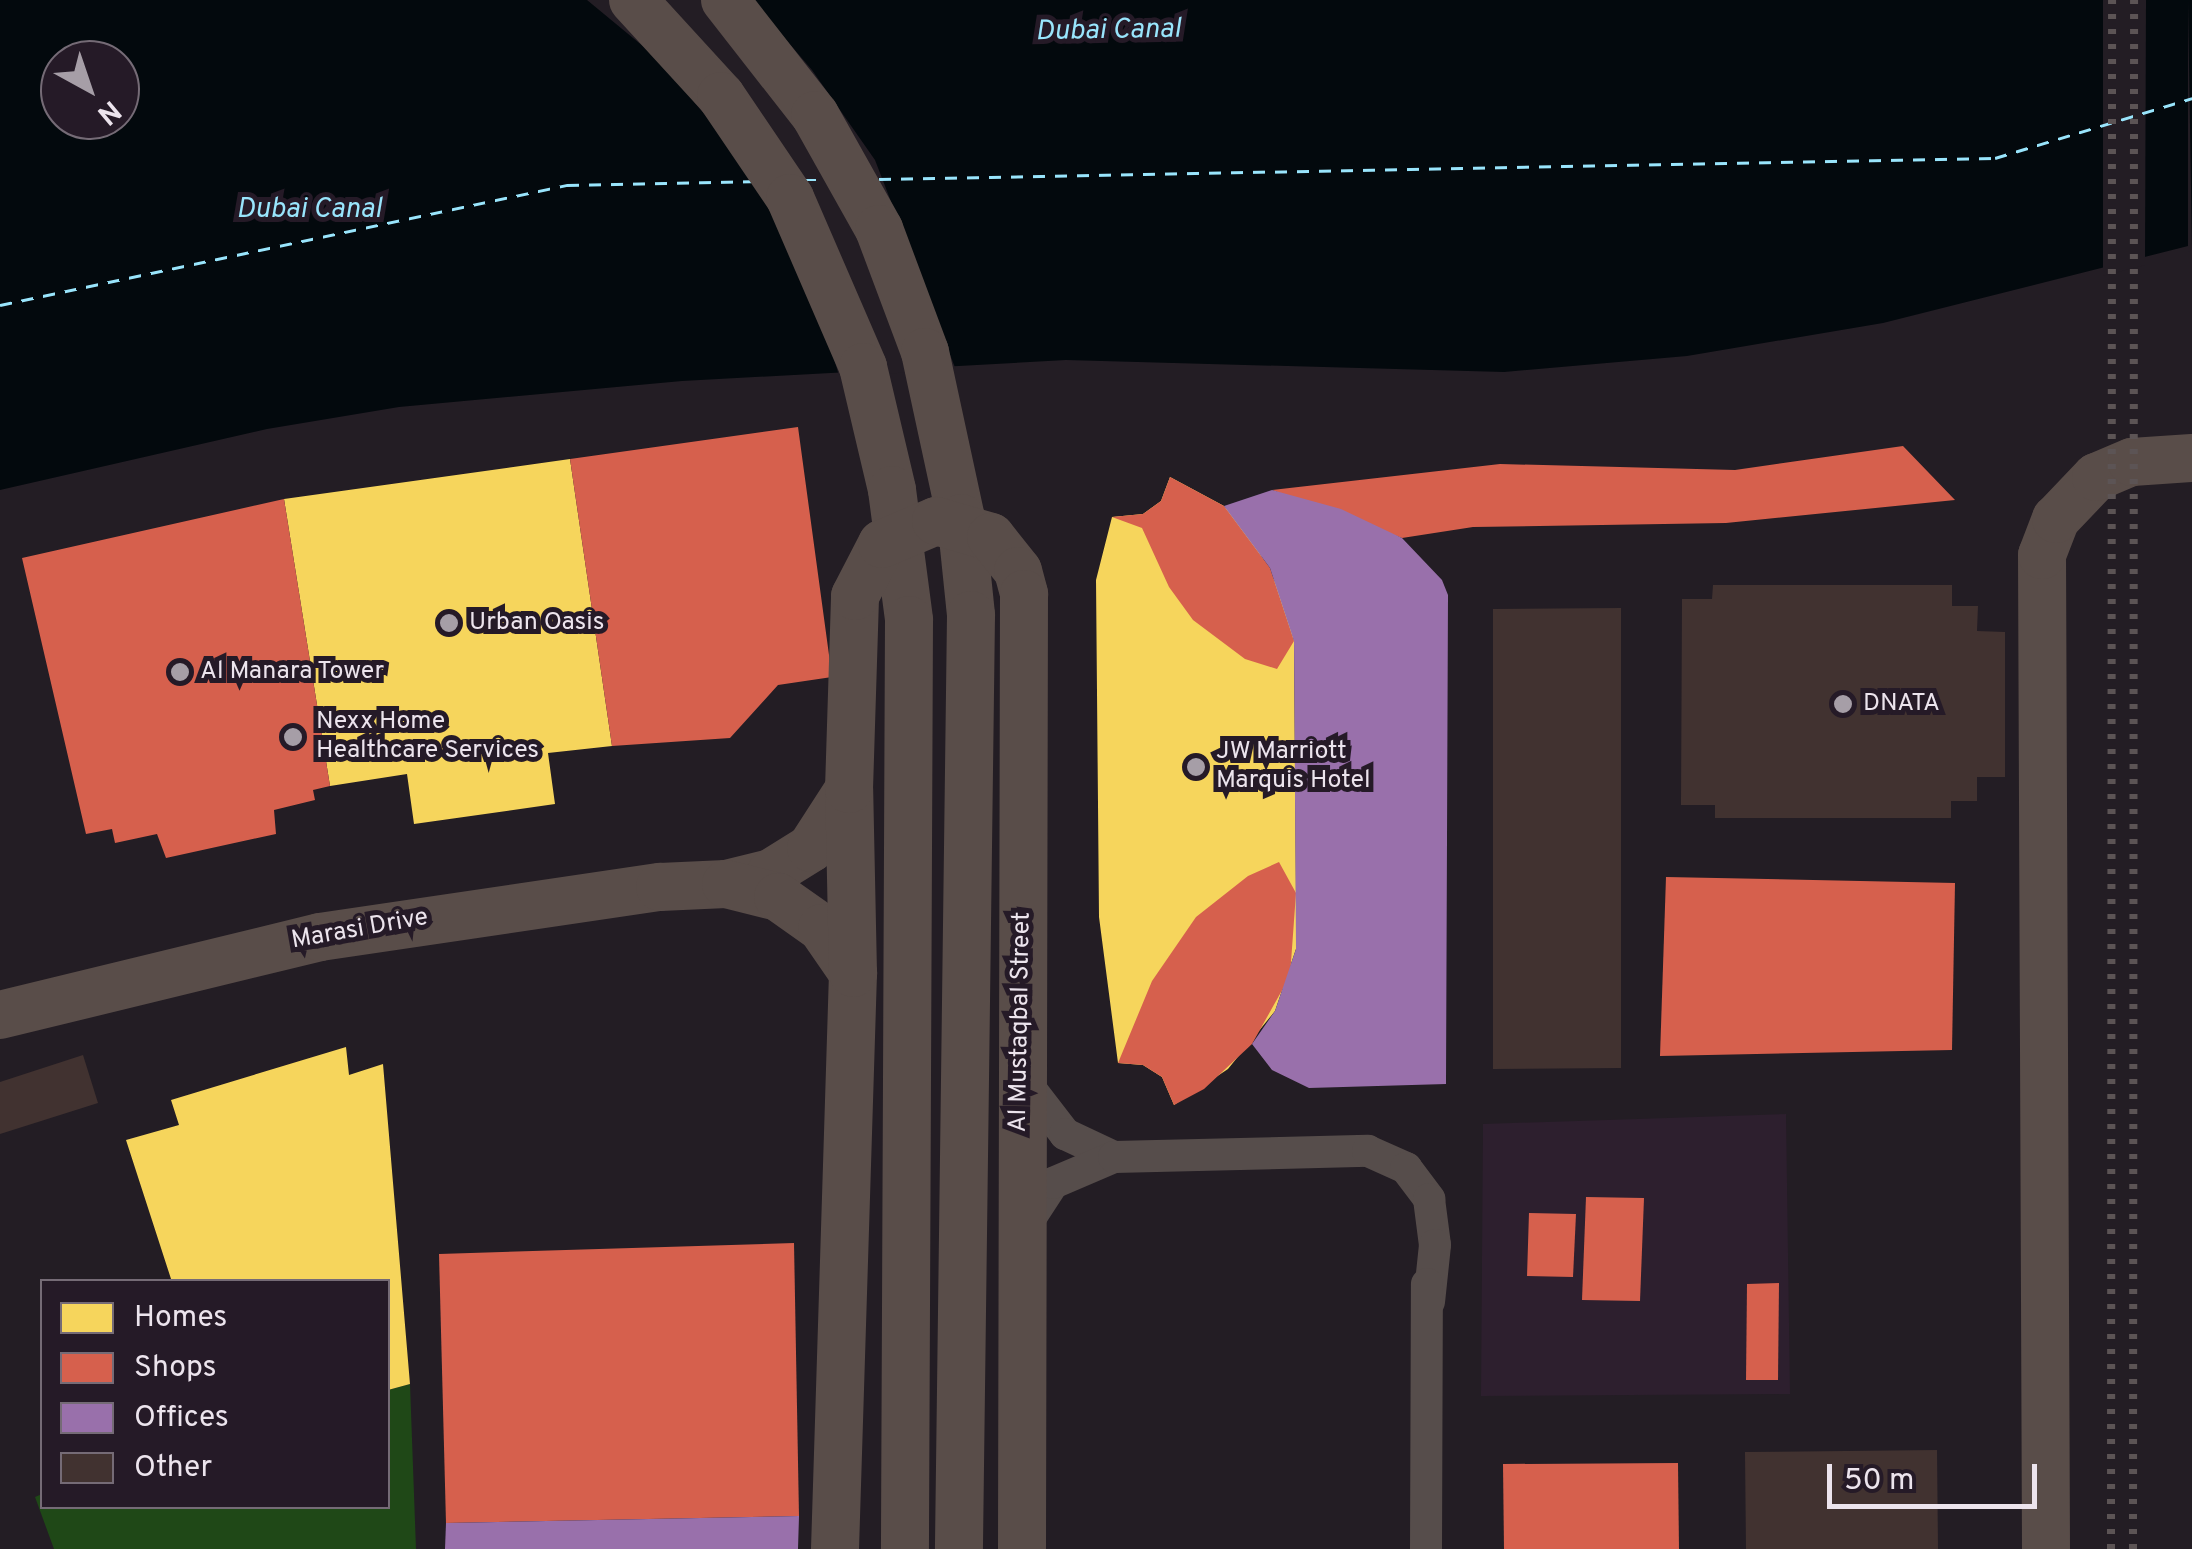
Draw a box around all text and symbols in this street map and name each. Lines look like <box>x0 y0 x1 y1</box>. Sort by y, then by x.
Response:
water label: Dubai Canal <box>1035 13 1181 49</box>
north arrow <box>40 40 140 140</box>
text: N <box>89 91 127 132</box>
water label: Dubai Canal <box>236 193 382 227</box>
place label: Urban Oasis <box>469 608 604 638</box>
marker: Urban Oasis <box>438 612 460 634</box>
place label: Al Manara Tower <box>200 657 385 687</box>
marker: Al Manara Tower <box>169 661 191 683</box>
place label: DNATA <box>1863 689 1940 719</box>
marker: DNATA <box>1832 693 1854 715</box>
place label: Nexx Home Healthcare Services <box>316 708 539 767</box>
marker: Nexx Home Healthcare Services <box>280 724 306 750</box>
place label: JW Marriott Marquis Hotel <box>1216 738 1370 797</box>
marker: JW Marriott Marquis Hotel <box>1185 756 1207 778</box>
street label: Marasi Drive <box>289 903 431 957</box>
street label: Al Mustaqbal Street <box>1004 911 1038 1133</box>
legend <box>40 1279 390 1509</box>
text: Homes <box>134 1300 227 1337</box>
text: Shops <box>134 1350 217 1387</box>
text: Offices <box>134 1400 229 1437</box>
scale bar <box>1832 1444 2042 1506</box>
text: Other <box>134 1450 212 1487</box>
text: 50 m <box>1844 1463 1914 1500</box>

